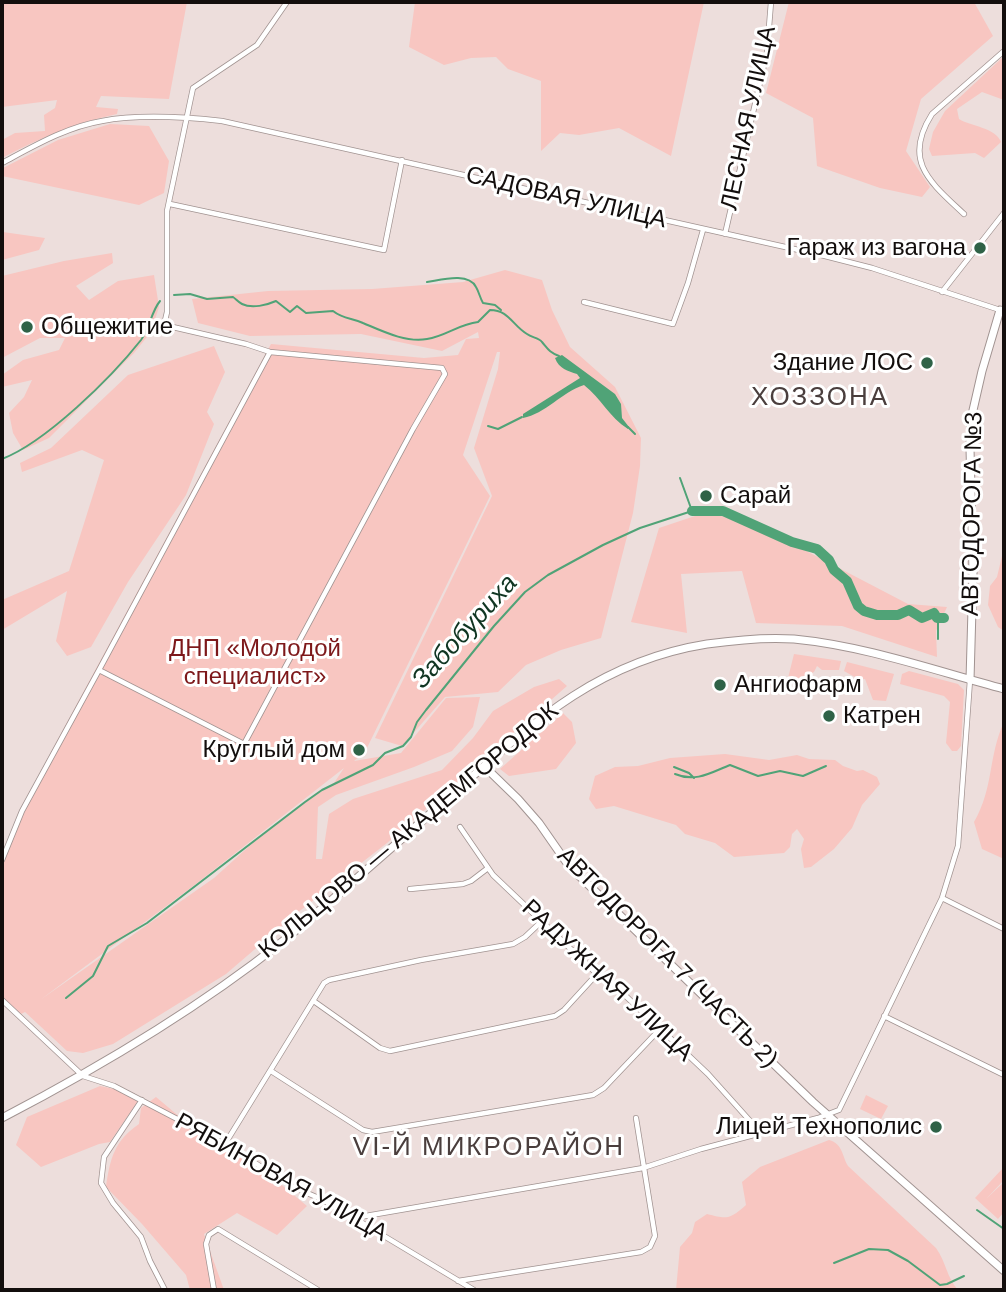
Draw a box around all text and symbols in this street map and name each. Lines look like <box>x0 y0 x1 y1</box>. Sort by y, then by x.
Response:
street label: ЛЕСНАЯ УЛИЦА <box>715 23 783 213</box>
street label: САДОВАЯ УЛИЦА <box>463 161 669 235</box>
place label: Гараж из вагона <box>787 234 966 262</box>
marker: Гараж из вагона <box>972 240 988 256</box>
place label: Общежитие <box>41 313 173 341</box>
marker: Общежитие <box>19 319 35 335</box>
place label: Здание ЛОС <box>773 349 913 377</box>
marker: Здание ЛОС <box>919 355 935 371</box>
district label: ХОЗЗОНА <box>752 382 888 414</box>
street label: АВТОДОРОГА №3 <box>957 412 989 616</box>
place label: Сарай <box>720 482 791 510</box>
marker: Сарай <box>698 488 714 504</box>
water label: Забобуриха <box>406 569 524 695</box>
park label: ДНП «Молодой специалист» <box>169 635 341 691</box>
place label: Ангиофарм <box>734 671 862 699</box>
marker: Ангиофарм <box>712 677 728 693</box>
street label: КОЛЬЦОВО — АКАДЕМГОРОДОК <box>253 697 565 965</box>
place label: Катрен <box>843 702 921 730</box>
marker: Катрен <box>821 708 837 724</box>
place label: Круглый дом <box>203 736 345 764</box>
marker: Круглый дом <box>351 742 367 758</box>
street label: АВТОДОРОГА 7 (ЧАСТЬ 2) <box>551 842 783 1074</box>
street label: РАДУЖНАЯ УЛИЦА <box>515 894 699 1068</box>
street label: РЯБИНОВАЯ УЛИЦА <box>170 1108 392 1248</box>
place label: Лицей Технополис <box>716 1113 922 1141</box>
marker: Лицей Технополис <box>928 1119 944 1135</box>
district label: VI-Й МИКРОРАЙОН <box>355 1132 623 1164</box>

